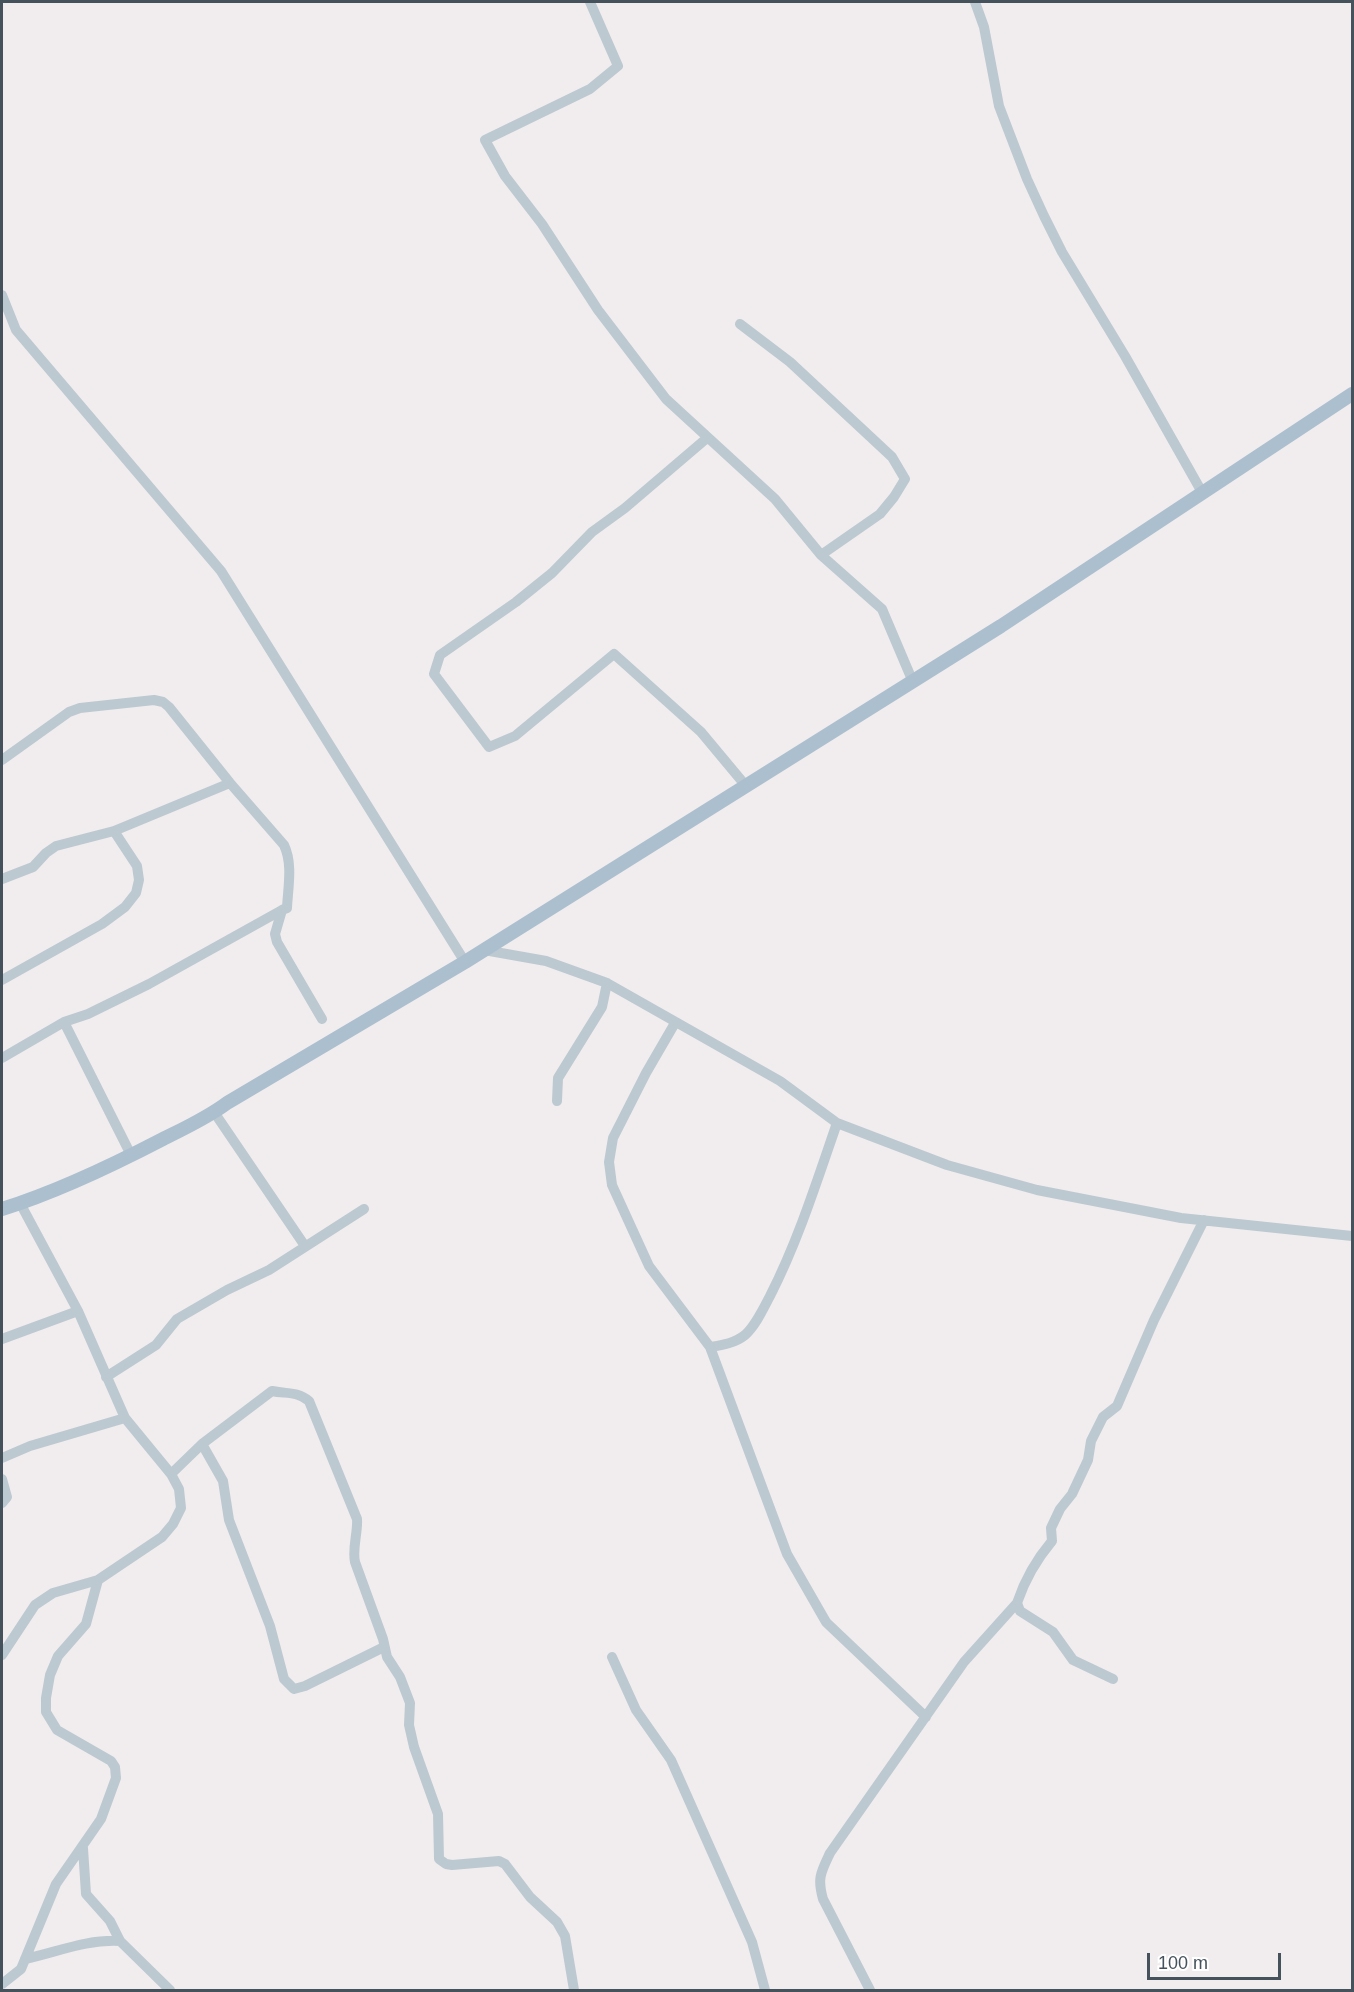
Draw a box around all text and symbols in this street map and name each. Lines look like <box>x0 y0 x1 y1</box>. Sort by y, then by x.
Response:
scale bar <box>1150 1941 1284 1979</box>
text: 100 m <box>1158 1953 1208 1973</box>

